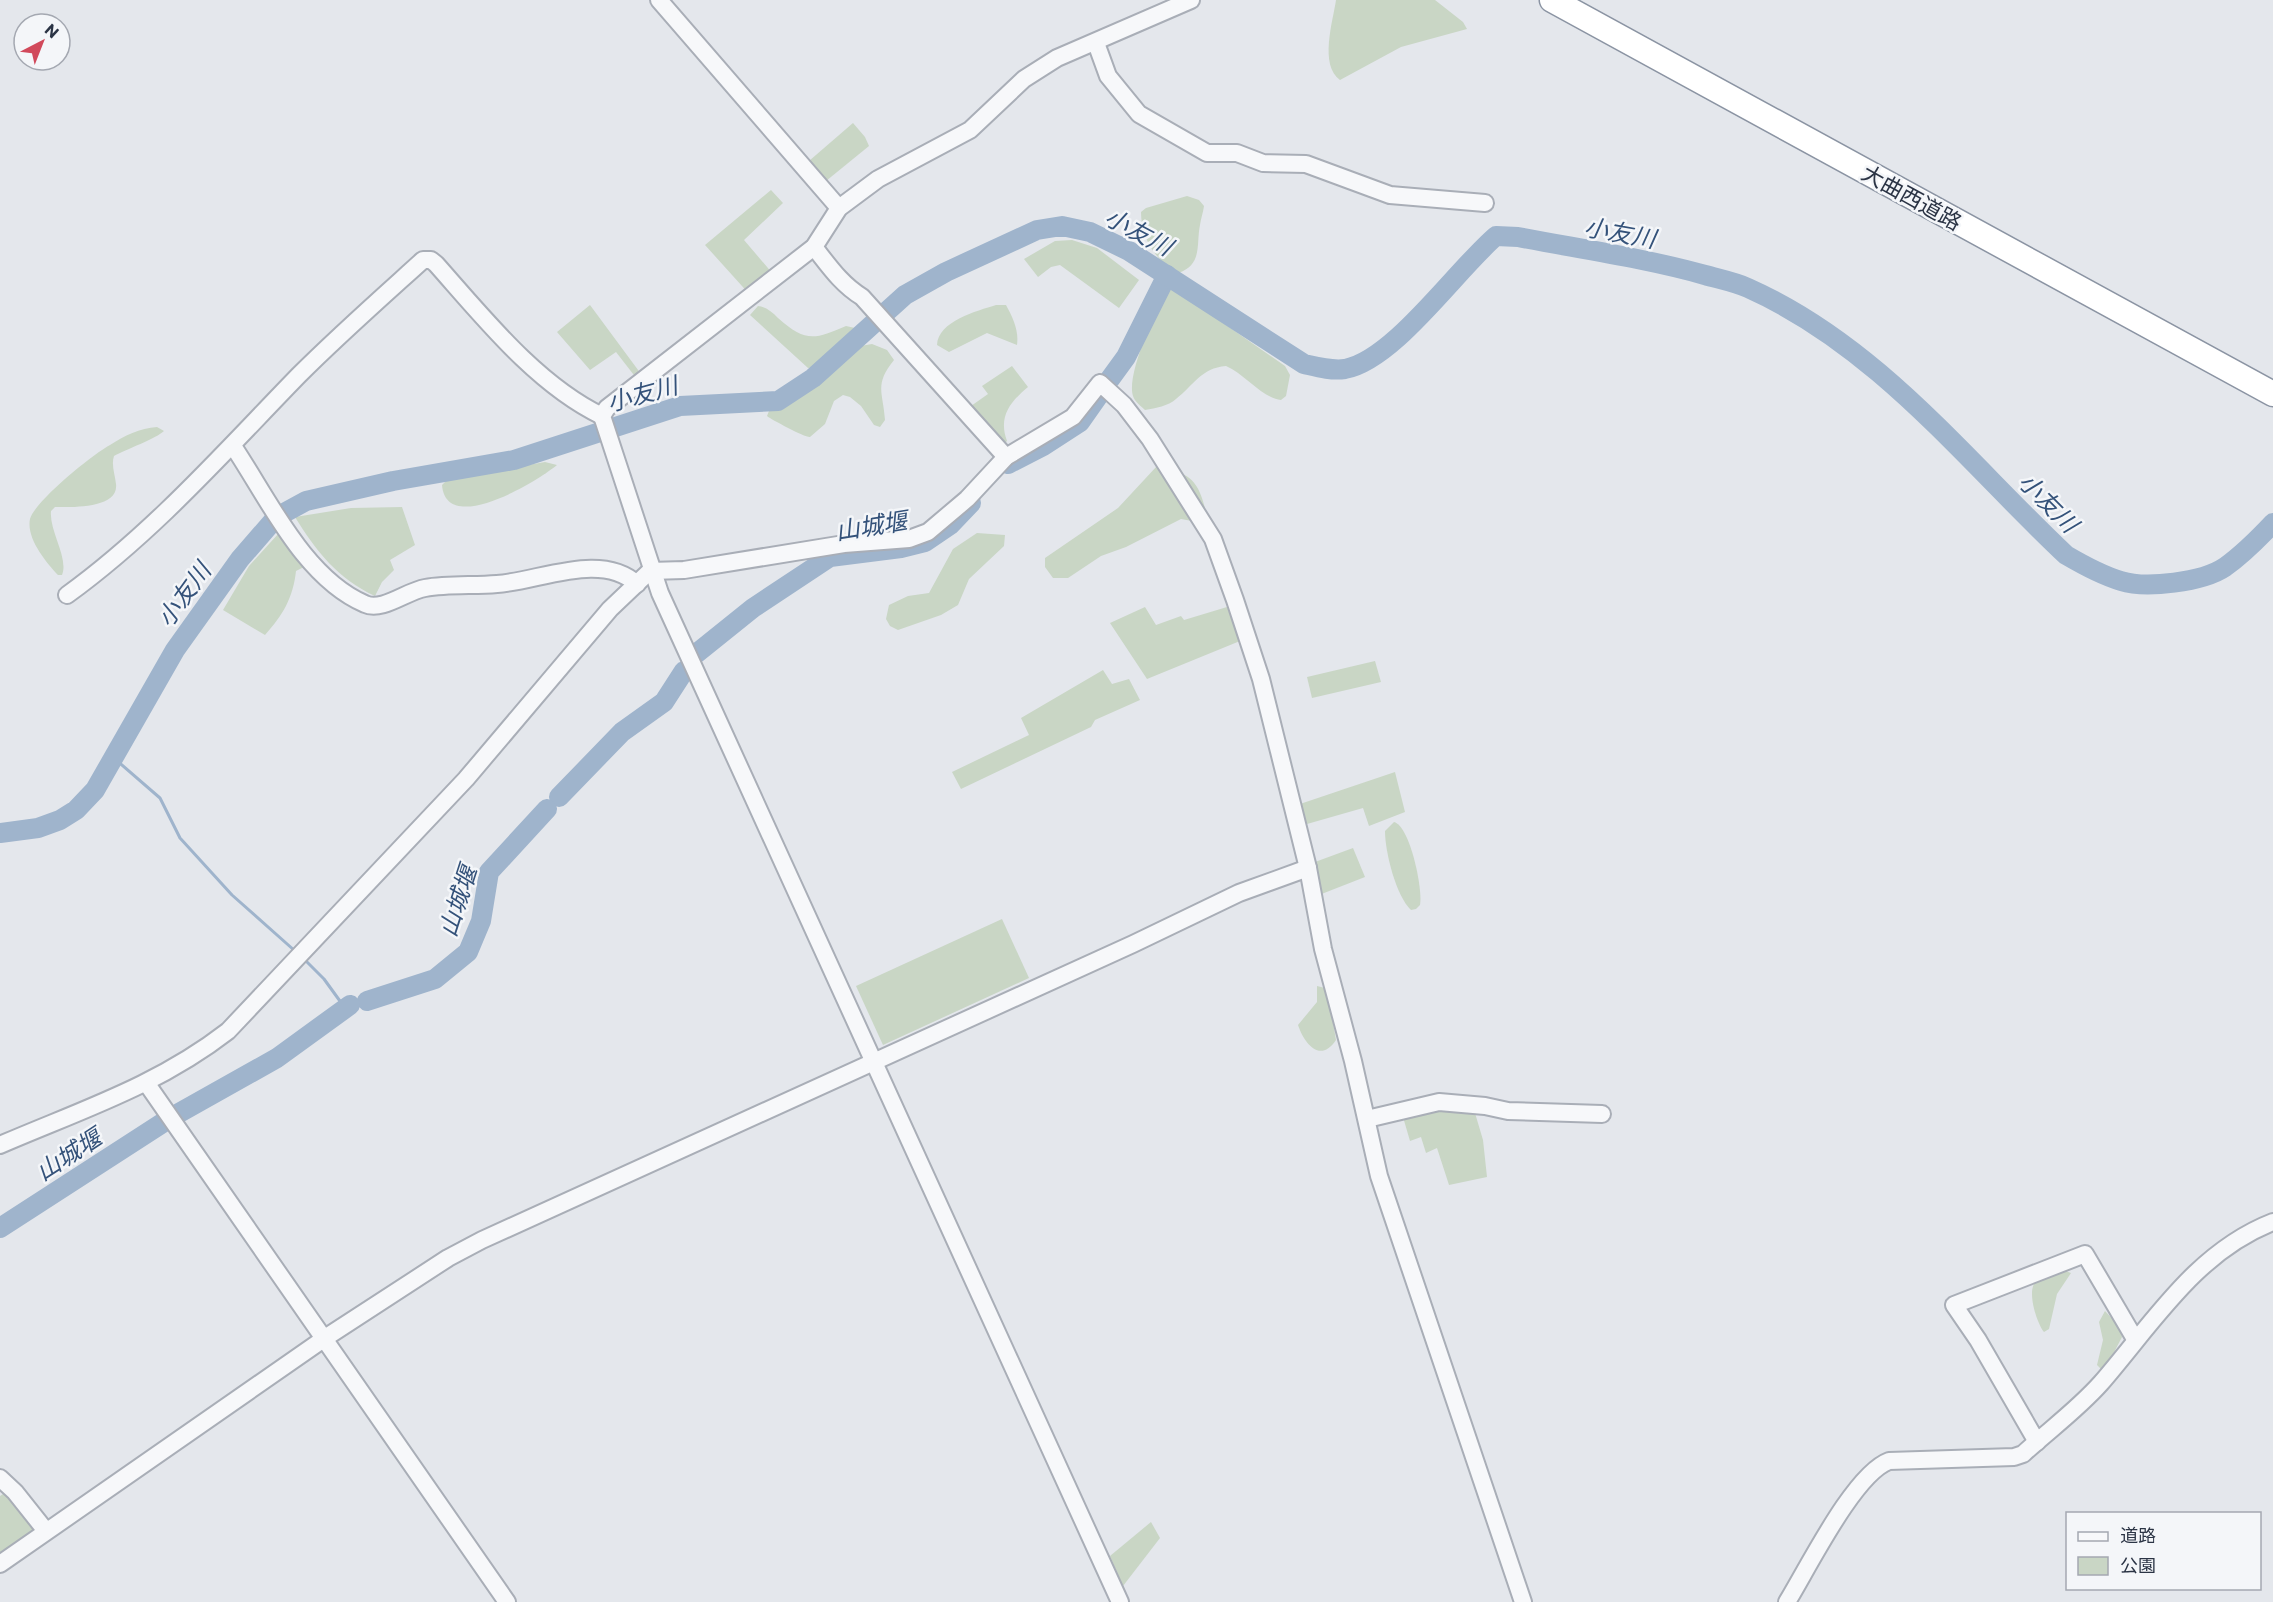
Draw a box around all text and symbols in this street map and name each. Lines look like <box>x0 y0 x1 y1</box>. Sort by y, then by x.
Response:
north arrow <box>12 12 72 72</box>
text: N <box>42 19 63 42</box>
street label: 大曲西道路 <box>1857 159 1967 235</box>
water label: 小友川 <box>1100 201 1180 262</box>
water label: 小友川 <box>1582 211 1661 253</box>
water label: 小友川 <box>603 369 683 416</box>
water label: 小友川 <box>2013 466 2087 540</box>
water label: 山城堰 <box>833 504 913 545</box>
water label: 小友川 <box>150 554 218 632</box>
water label: 山城堰 <box>432 858 483 940</box>
water label: 山城堰 <box>30 1120 109 1186</box>
legend <box>2066 1512 2261 1590</box>
text: 道路 <box>2120 1524 2156 1546</box>
text: 公園 <box>2120 1554 2156 1576</box>

